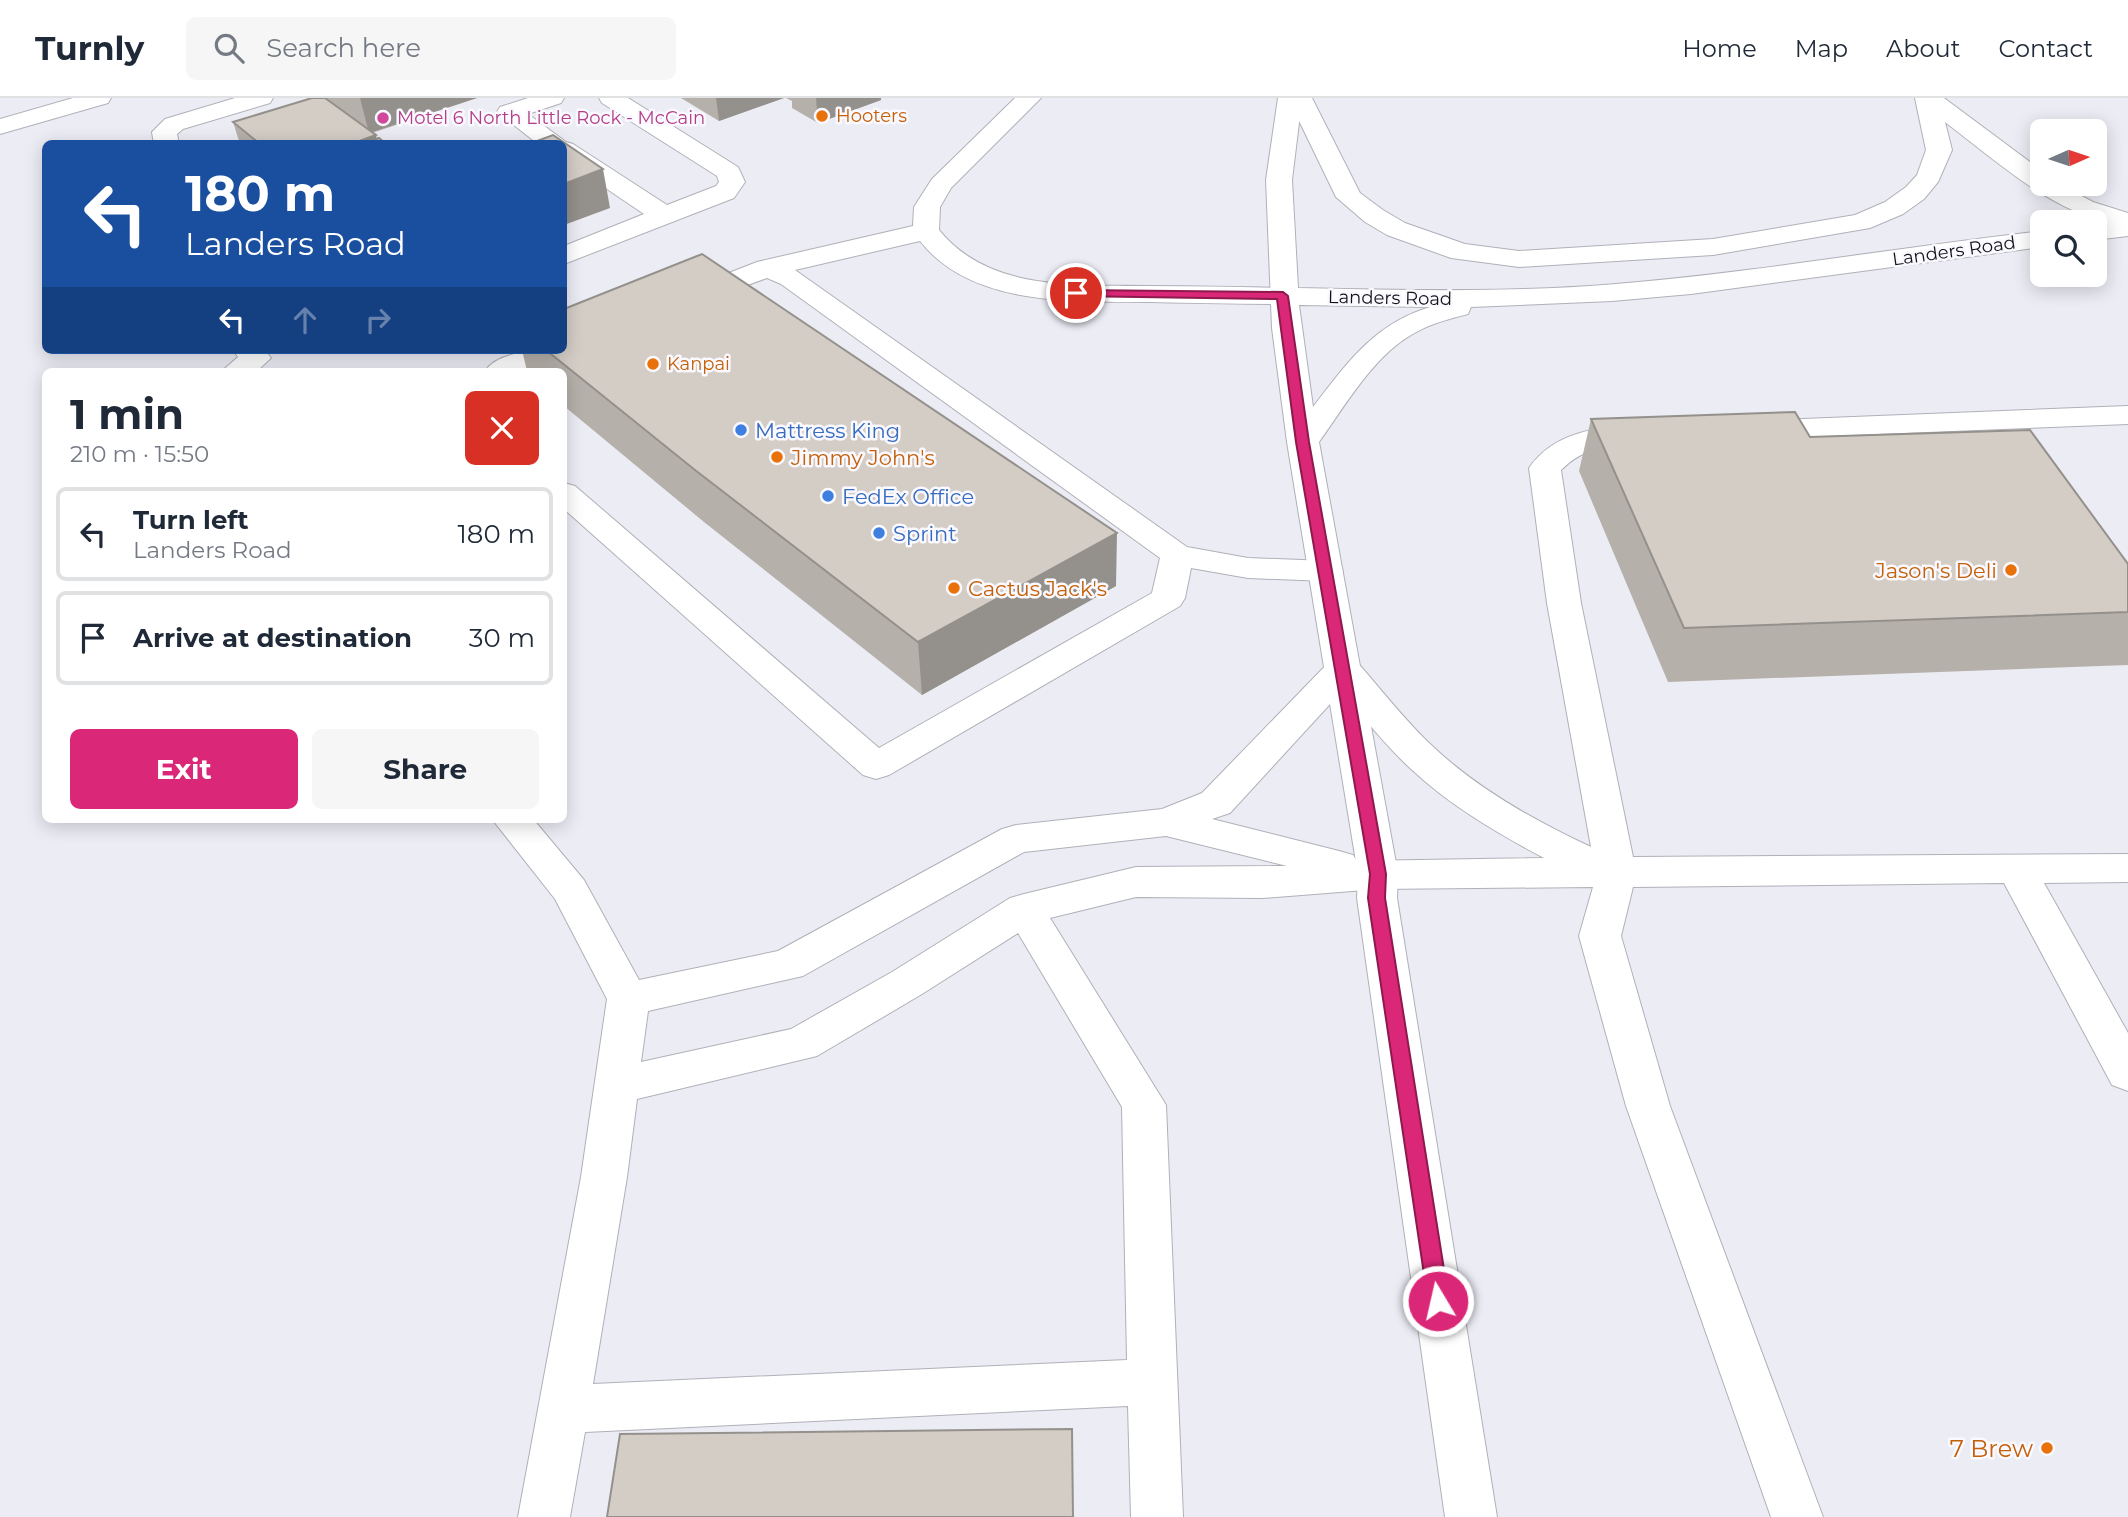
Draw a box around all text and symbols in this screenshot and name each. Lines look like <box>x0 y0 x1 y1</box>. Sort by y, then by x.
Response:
search box <box>186 17 676 80</box>
text: Turnly <box>35 28 144 68</box>
icon: search <box>210 29 248 67</box>
text: Search here <box>266 32 421 64</box>
text: Home <box>1682 34 1757 63</box>
text: Map <box>1795 34 1848 63</box>
text: About <box>1886 34 1960 63</box>
text: Contact <box>1998 34 2093 63</box>
place label: Hooters <box>836 105 907 127</box>
place label: Motel 6 North Little Rock - McCain <box>397 107 705 129</box>
marker: Hooters <box>814 108 830 124</box>
marker: Motel 6 North Little Rock - McCain <box>375 110 391 126</box>
north arrow <box>2030 119 2107 196</box>
map controls <box>2030 119 2107 287</box>
text: 180 m <box>185 164 335 223</box>
icon: left <box>70 168 161 259</box>
button: search <box>2030 210 2107 287</box>
text: Landers Road <box>185 224 406 263</box>
street label: Landers Road <box>1891 231 2017 271</box>
pin <box>1046 263 1106 323</box>
icon: arrive <box>1057 274 1095 312</box>
street label: Landers Road <box>1328 286 1452 310</box>
icon: left <box>213 301 251 339</box>
icon: ahead <box>286 301 324 339</box>
icon: right <box>359 301 397 339</box>
place label: Kanpai <box>667 353 730 375</box>
marker: Kanpai <box>645 356 661 372</box>
text: 1 min <box>70 388 184 440</box>
button: close <box>465 391 539 465</box>
place label: Mattress King <box>755 418 900 443</box>
marker: Mattress King <box>733 422 749 438</box>
text: 210 m · 15:50 <box>70 440 209 468</box>
place label: Jimmy John's <box>790 445 935 470</box>
marker: Jimmy John's <box>769 449 785 465</box>
place label: FedEx Office <box>842 484 974 509</box>
marker: FedEx Office <box>820 488 836 504</box>
text: Turn left <box>133 504 249 536</box>
icon: left <box>74 515 112 553</box>
text: 180 m <box>457 518 535 550</box>
place label: Sprint <box>893 521 957 546</box>
marker: Sprint <box>871 525 887 541</box>
text: Landers Road <box>133 536 292 564</box>
place label: Jason's Deli <box>1874 558 1997 583</box>
marker: Jason's Deli <box>2003 562 2019 578</box>
place label: Cactus Jack's <box>968 576 1107 601</box>
marker: Cactus Jack's <box>946 580 962 596</box>
icon: arrive <box>74 619 112 657</box>
text: Arrive at destination <box>133 622 412 654</box>
text: 30 m <box>469 622 535 654</box>
button: Exit <box>70 729 298 809</box>
button: Share <box>312 729 539 809</box>
position arrow <box>1401 1264 1475 1338</box>
place label: 7 Brew <box>1950 1434 2033 1463</box>
marker: 7 Brew <box>2039 1440 2055 1456</box>

